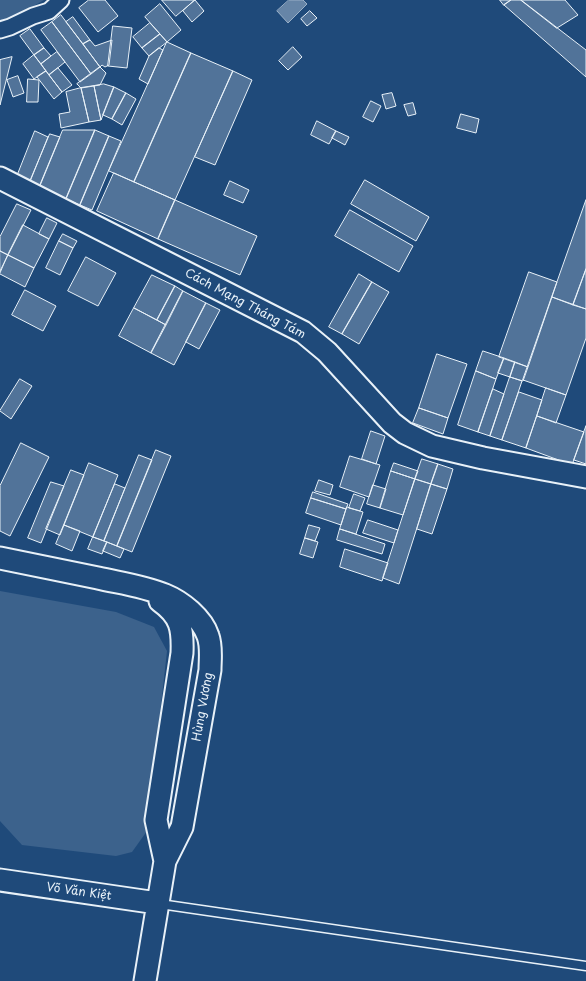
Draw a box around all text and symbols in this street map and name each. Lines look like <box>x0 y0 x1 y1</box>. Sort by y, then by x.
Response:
street label: Cách Mạng Tháng Tám <box>182 266 308 342</box>
street label: Hùng Vương <box>190 671 216 743</box>
street label: Võ Văn Kiệt <box>46 880 112 904</box>

